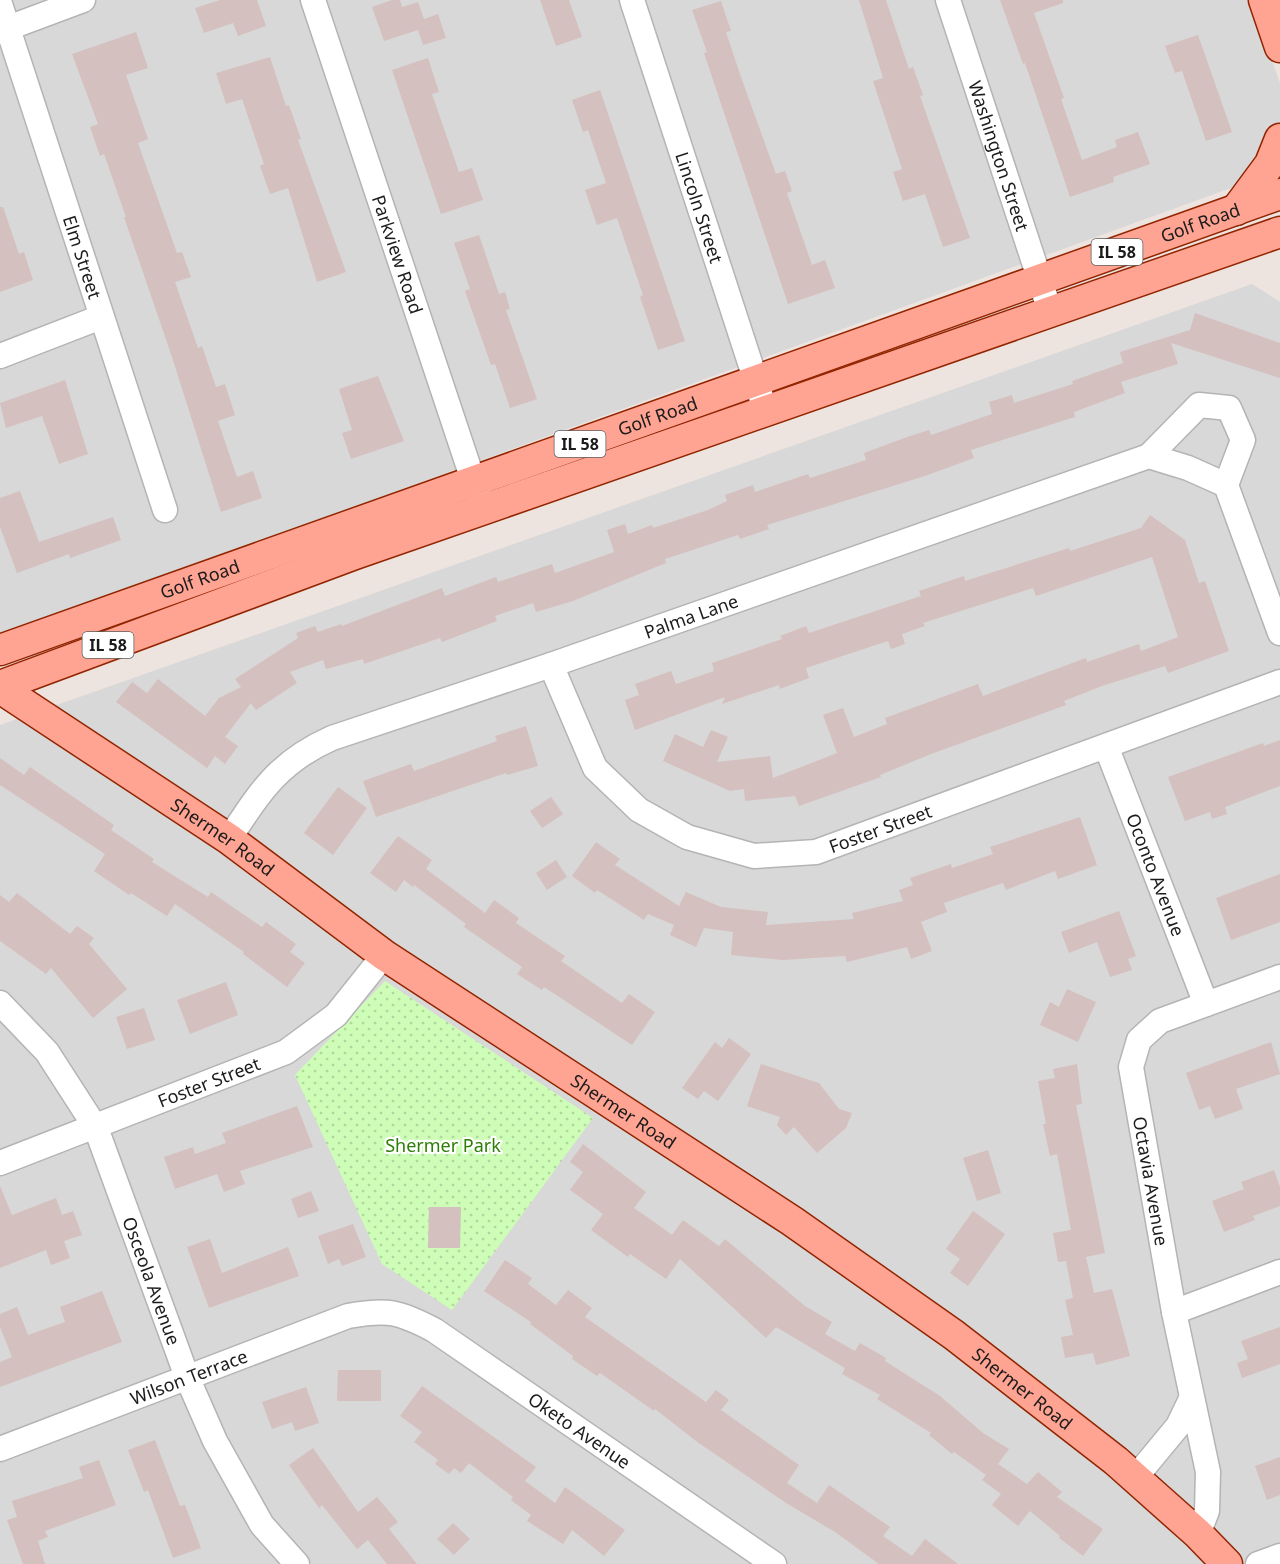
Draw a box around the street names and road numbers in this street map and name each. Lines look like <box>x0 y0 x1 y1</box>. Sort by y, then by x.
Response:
street label: Washington Street <box>963 78 1035 234</box>
street label: Lincoln Street <box>670 149 729 266</box>
street label: Parkview Road <box>367 192 429 317</box>
street label: Golf Road <box>1157 197 1243 248</box>
street label: Elm Street <box>58 212 107 302</box>
road number: IL 58 <box>1092 239 1142 265</box>
street label: Golf Road <box>614 391 701 441</box>
road number: IL 58 <box>554 431 606 457</box>
street label: Golf Road <box>157 554 243 604</box>
street label: Palma Lane <box>641 589 741 644</box>
road number: IL 58 <box>82 632 134 658</box>
street label: Shermer Road <box>167 792 280 881</box>
street label: Foster Street <box>825 798 935 858</box>
street label: Oconto Avenue <box>1121 810 1191 940</box>
street label: Foster Street <box>154 1051 264 1113</box>
street label: Shermer Road <box>566 1068 681 1154</box>
street label: Octavia Avenue <box>1128 1114 1174 1248</box>
street label: Osceola Avenue <box>117 1213 186 1348</box>
street label: Shermer Road <box>968 1342 1078 1435</box>
street label: Wilson Terrace <box>127 1344 251 1410</box>
street label: Oketo Avenue <box>524 1387 635 1474</box>

